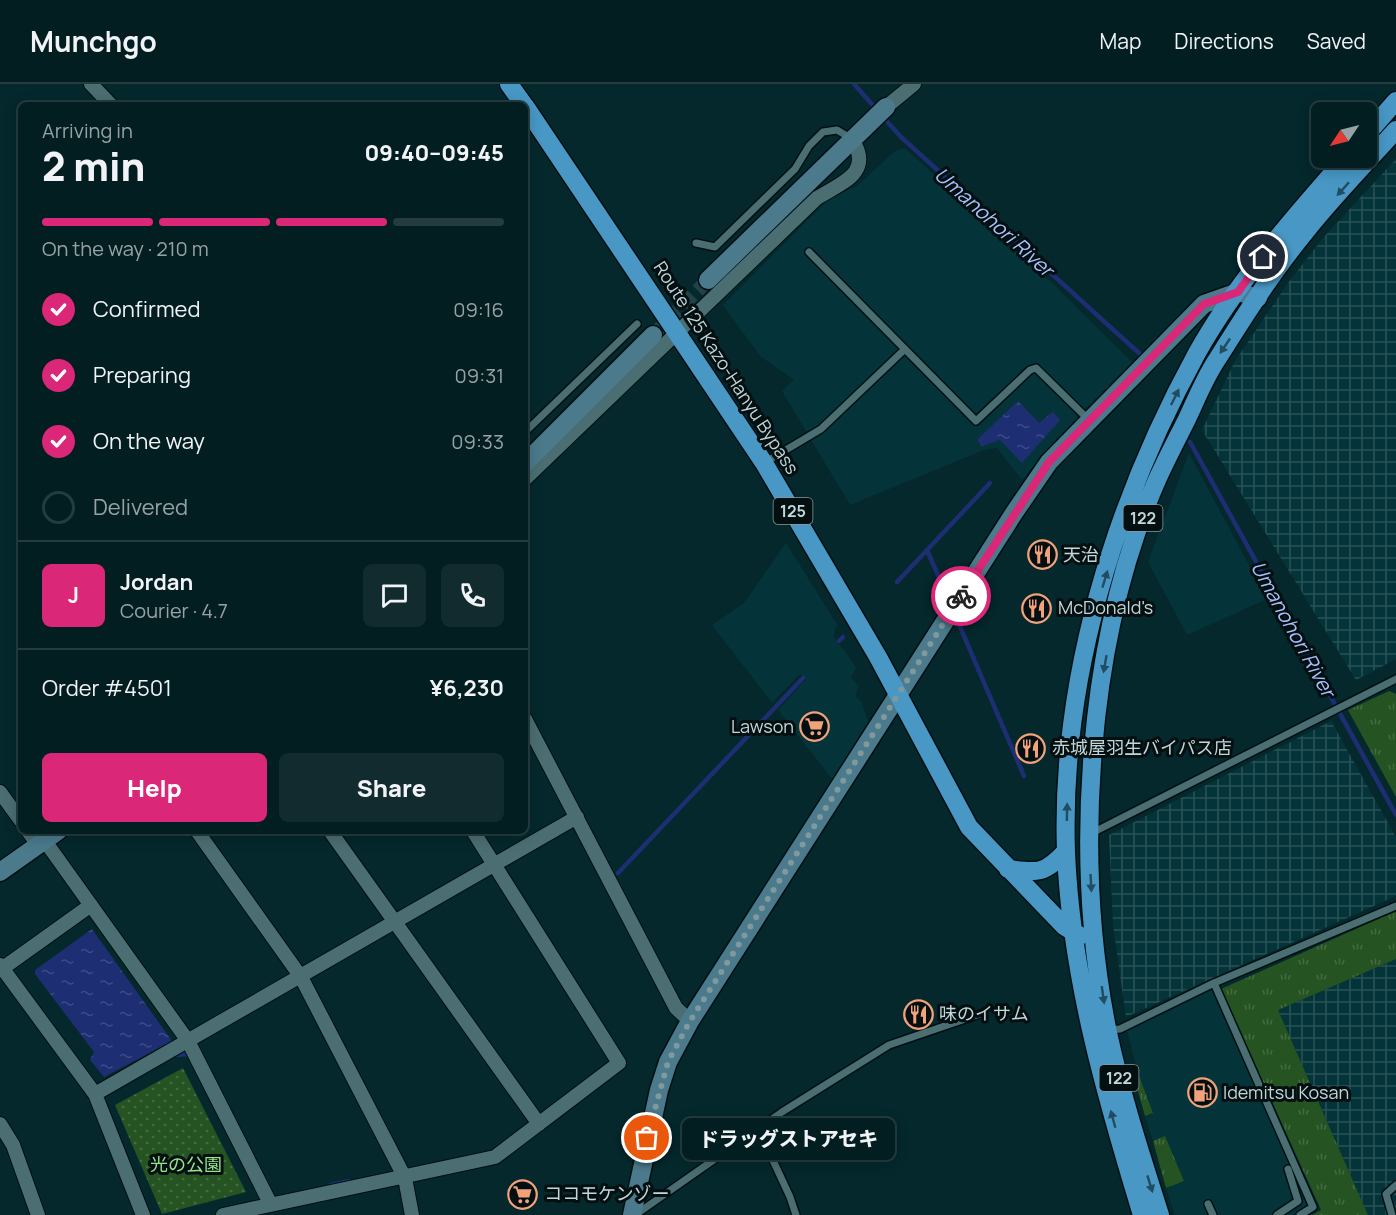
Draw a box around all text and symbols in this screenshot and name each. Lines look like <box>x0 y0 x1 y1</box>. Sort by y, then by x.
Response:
text: Munchgo <box>30 22 157 60</box>
text: Map <box>1100 27 1141 55</box>
text: Directions <box>1174 27 1274 55</box>
text: Saved <box>1307 27 1366 55</box>
north arrow <box>1311 102 1377 168</box>
map controls <box>1311 102 1377 168</box>
text: Arriving in <box>42 117 133 144</box>
text: 09:40–09:45 <box>365 138 504 168</box>
text: 2 min <box>42 139 145 193</box>
water label: Umanohori River <box>929 161 1062 284</box>
one-way arrow <box>1337 181 1350 196</box>
pin <box>1237 231 1288 282</box>
text: On the way · 210 m <box>42 235 209 262</box>
icon: home <box>1246 240 1279 273</box>
street label: Route 125 Kazo-Hanyu Bypass <box>649 256 805 478</box>
icon: check <box>42 293 75 326</box>
text: Confirmed <box>93 294 201 324</box>
text: 09:16 <box>453 296 504 323</box>
one-way arrow <box>1219 338 1231 354</box>
icon: check <box>42 359 75 392</box>
text: Preparing <box>93 360 191 390</box>
text: 09:31 <box>455 362 504 389</box>
one-way arrow <box>1171 389 1180 406</box>
icon: check <box>42 425 75 458</box>
text: On the way <box>93 426 205 456</box>
text: 09:33 <box>451 428 504 455</box>
text: Delivered <box>93 492 188 522</box>
road number: 125 <box>774 498 812 524</box>
road number: 122 <box>1124 505 1162 531</box>
restaurant icon: 天治 <box>1026 539 1058 571</box>
place label: 天治 <box>1063 542 1099 566</box>
water label: Umanohori River <box>1245 556 1343 704</box>
button: chat <box>363 564 426 627</box>
button: phone <box>441 564 504 627</box>
courier <box>931 566 991 626</box>
text: Jordan <box>120 567 193 597</box>
one-way arrow <box>1100 570 1110 588</box>
text: J <box>68 580 79 610</box>
icon: bike <box>945 580 978 613</box>
restaurant icon: McDonald's <box>1021 592 1053 624</box>
place label: McDonald's <box>1058 595 1153 619</box>
text: Courier · 4.7 <box>120 597 228 624</box>
one-way arrow <box>1100 655 1109 674</box>
text: Order #4501 <box>42 673 172 703</box>
text: ¥6,230 <box>430 673 504 703</box>
supermarket icon: Lawson <box>799 711 831 743</box>
place label: Lawson <box>731 714 794 738</box>
restaurant icon: 赤城屋羽生バイパス店 <box>1015 732 1047 764</box>
place label: 赤城屋羽生バイパス店 <box>1052 735 1232 759</box>
button: Help <box>42 753 267 822</box>
button: Share <box>279 753 504 822</box>
one-way arrow <box>1062 802 1072 821</box>
one-way arrow <box>1086 873 1095 892</box>
one-way arrow <box>1098 986 1107 1005</box>
restaurant icon: 味のイサム <box>902 998 934 1030</box>
place label: 味のイサム <box>939 1001 1029 1025</box>
road number: 122 <box>1100 1065 1138 1091</box>
fuel station icon: Idemitsu Kosan <box>1186 1077 1218 1109</box>
place label: Idemitsu Kosan <box>1223 1080 1349 1104</box>
one-way arrow <box>1108 1110 1117 1128</box>
pin <box>621 1112 672 1163</box>
callout: ドラッグストアセキ <box>683 1117 896 1159</box>
icon: bag <box>630 1121 663 1154</box>
text: ドラッグストアセキ <box>699 1125 878 1152</box>
park label: 光の公園 <box>150 1152 222 1176</box>
one-way arrow <box>1146 1175 1155 1193</box>
supermarket icon: ココモケンゾー <box>507 1178 539 1210</box>
place label: ココモケンゾー <box>544 1181 669 1205</box>

